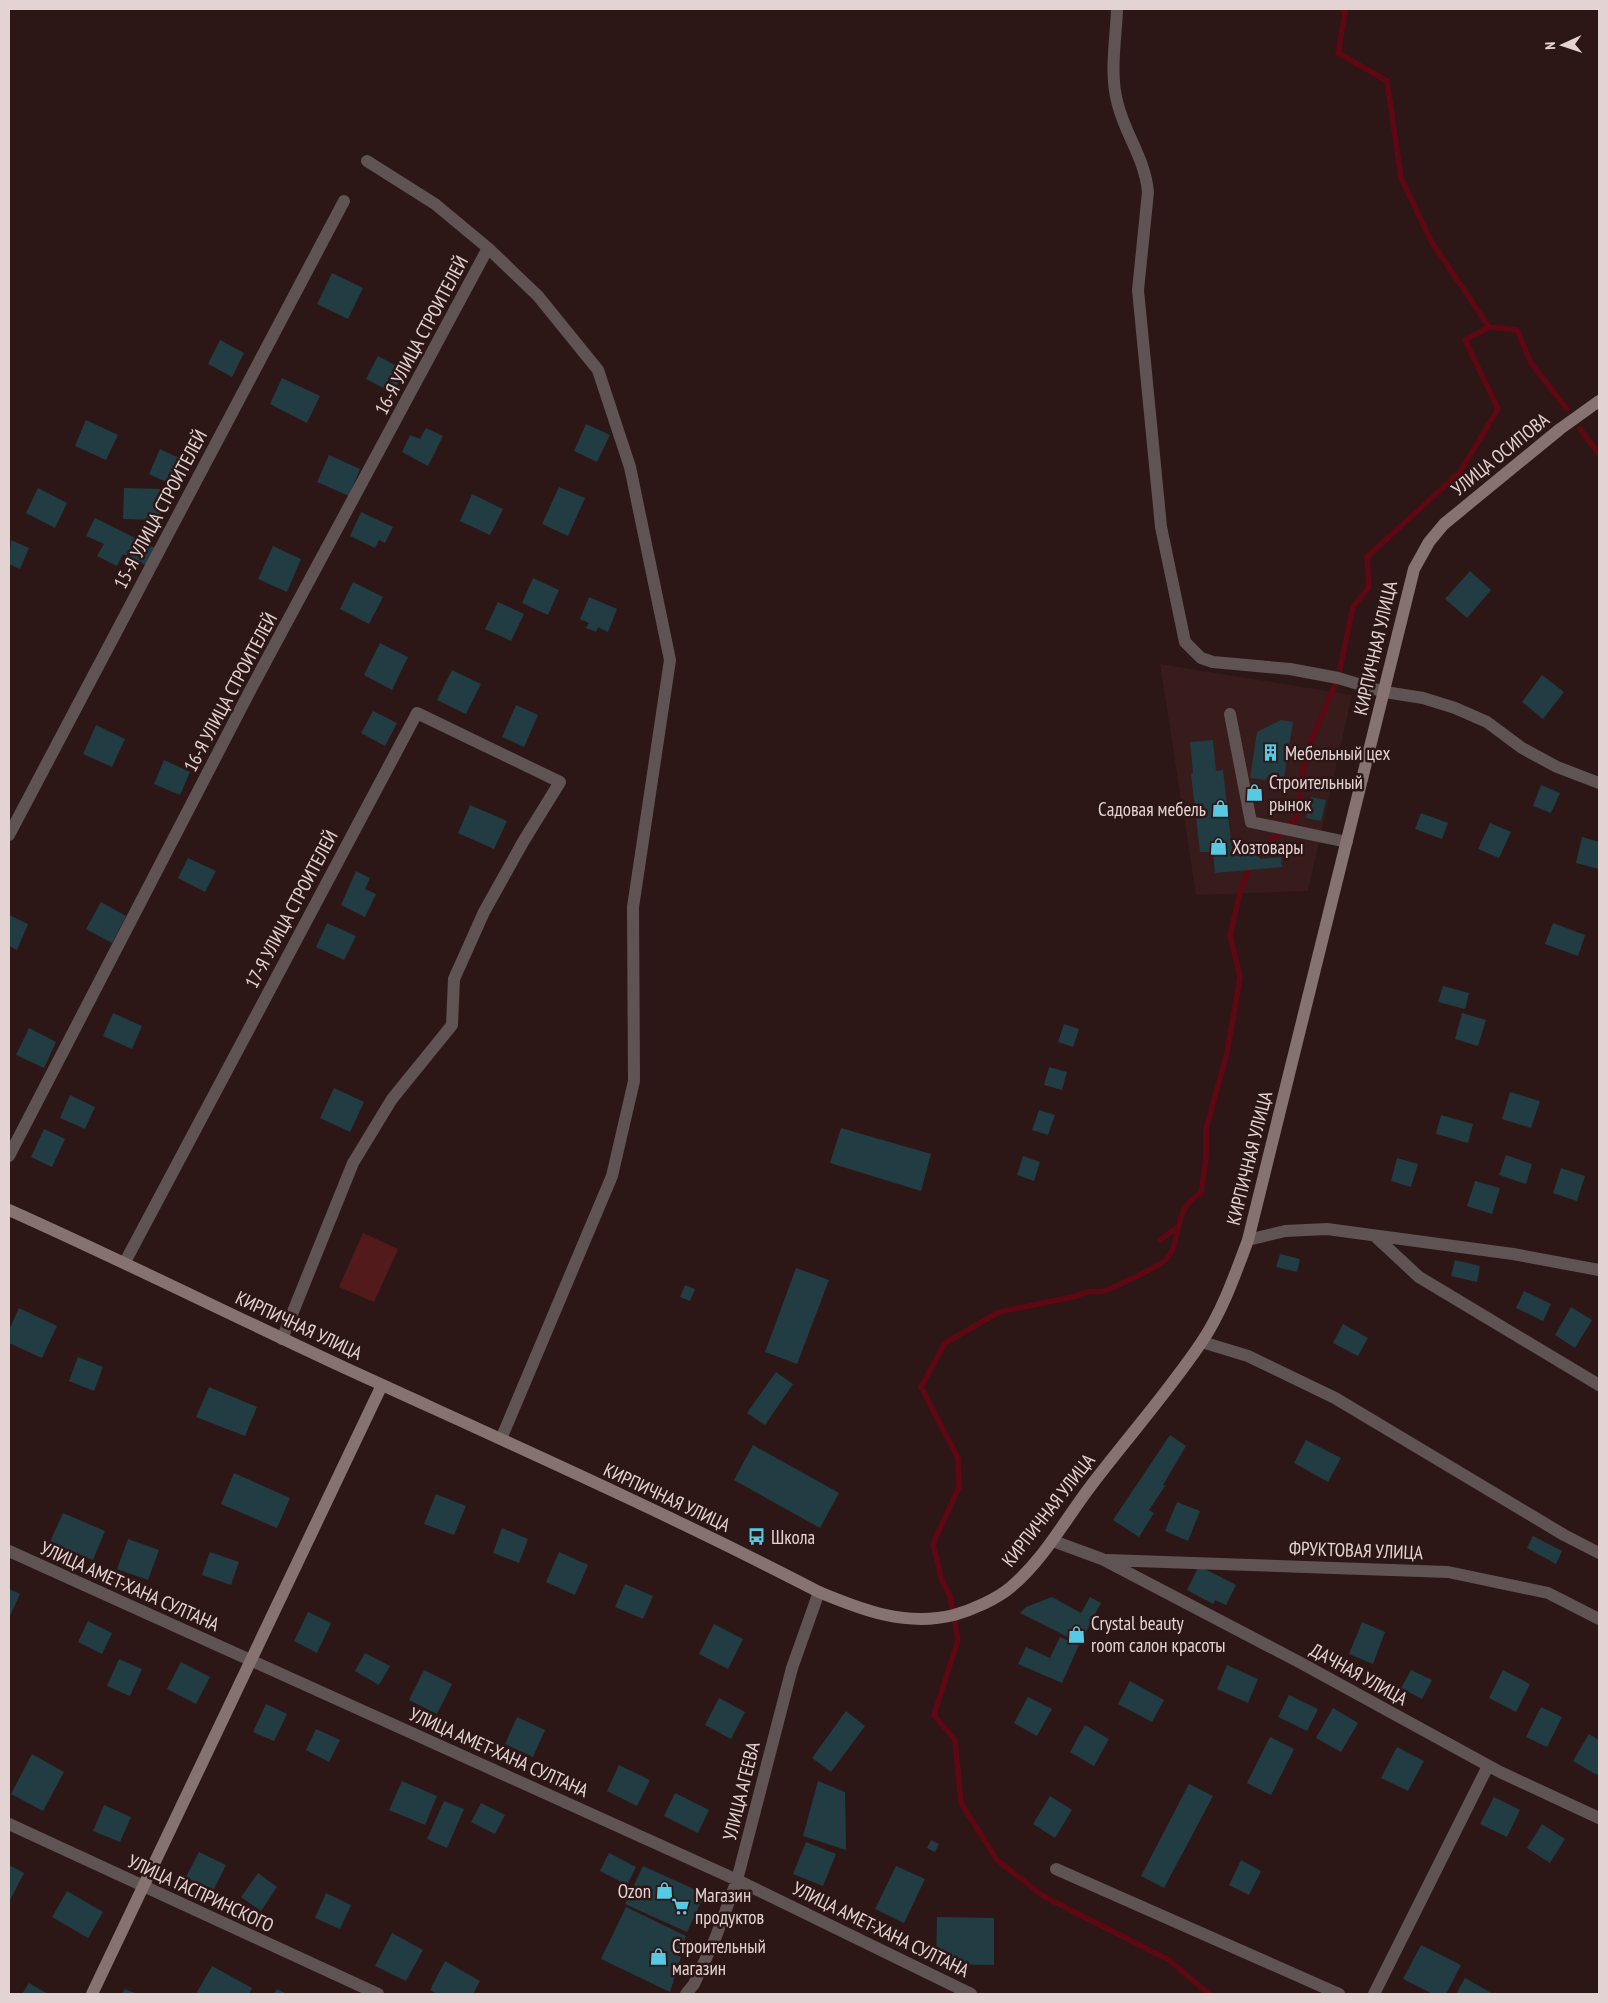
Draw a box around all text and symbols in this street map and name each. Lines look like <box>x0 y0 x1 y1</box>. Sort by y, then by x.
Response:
north arrow <box>1538 20 1588 70</box>
text: N <box>1541 41 1559 50</box>
street label: 16-Я УЛИЦА СТРОИТЕЛЕЙ <box>369 251 473 419</box>
street label: УЛИЦА ОСИПОВА <box>1446 407 1554 501</box>
street label: 15-Я УЛИЦА СТРОИТЕЛЕЙ <box>108 425 212 593</box>
street label: КИРПИЧНАЯ УЛИЦА <box>1348 579 1402 717</box>
street label: 16-Я УЛИЦА СТРОИТЕЛЕЙ <box>178 608 282 776</box>
place label: Мебельный цех <box>1285 741 1390 765</box>
building icon: Мебельный цех <box>1261 743 1281 763</box>
place label: Строительный рынок <box>1269 770 1363 816</box>
shop icon: Строительный рынок <box>1245 783 1265 803</box>
place label: Садовая мебель <box>1098 797 1206 821</box>
shop icon: Садовая мебель <box>1210 799 1230 819</box>
street label: 17-Я УЛИЦА СТРОИТЕЛЕЙ <box>239 826 343 992</box>
place label: Хозтовары <box>1232 835 1304 859</box>
shop icon: Хозтовары <box>1208 837 1228 857</box>
street label: КИРПИЧНАЯ УЛИЦА <box>1221 1089 1277 1227</box>
street label: КИРПИЧНАЯ УЛИЦА <box>232 1285 366 1365</box>
street label: КИРПИЧНАЯ УЛИЦА <box>996 1449 1100 1571</box>
street label: КИРПИЧНАЯ УЛИЦА <box>600 1457 734 1537</box>
place label: Школа <box>771 1525 815 1549</box>
bus stop icon: Школа <box>747 1527 767 1547</box>
street label: УЛИЦА АМЕТ-ХАНА СУЛТАНА <box>37 1536 223 1636</box>
street label: ФРУКТОВАЯ УЛИЦА <box>1289 1536 1423 1564</box>
place label: Crystal beauty room салон красоты <box>1091 1611 1226 1657</box>
shop icon: Crystal beauty room салон красоты <box>1067 1624 1087 1644</box>
street label: ДАЧНАЯ УЛИЦА <box>1306 1637 1412 1711</box>
street label: УЛИЦА АМЕТ-ХАНА СУЛТАНА <box>406 1702 592 1802</box>
street label: УЛИЦА АГЕЕВА <box>717 1739 765 1843</box>
street label: УЛИЦА ГАСПРИНСКОГО <box>124 1849 278 1937</box>
street label: УЛИЦА АМЕТ-ХАНА СУЛТАНА <box>789 1876 973 1982</box>
place label: Ozon <box>618 1879 651 1903</box>
shop icon: Ozon <box>655 1881 675 1901</box>
place label: Магазин продуктов <box>695 1883 764 1929</box>
supermarket icon: Магазин продуктов <box>671 1896 691 1916</box>
place label: Строительный магазин <box>672 1934 766 1980</box>
shop icon: Строительный магазин <box>648 1947 668 1967</box>

